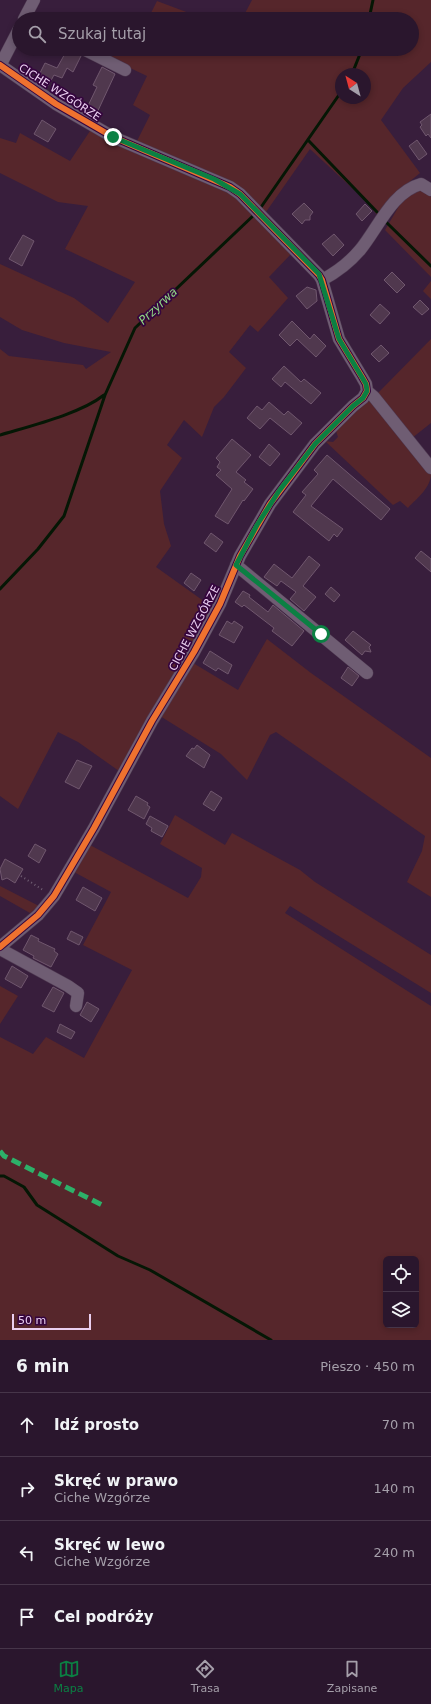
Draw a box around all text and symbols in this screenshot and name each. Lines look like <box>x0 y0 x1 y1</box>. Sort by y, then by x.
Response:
search box <box>12 12 419 56</box>
icon: search <box>26 23 48 45</box>
text: Szukaj tutaj <box>58 25 146 43</box>
street label: CICHE WZGÓRZE <box>16 61 103 124</box>
north arrow <box>335 68 371 104</box>
route end <box>104 128 122 146</box>
water label: Przyrwa <box>136 285 180 327</box>
street label: CICHE WZGÓRZE <box>166 583 223 673</box>
route start <box>312 625 330 643</box>
map controls <box>383 1256 419 1328</box>
button: locate <box>383 1256 419 1292</box>
button: layers <box>383 1292 419 1328</box>
scale bar <box>12 1312 91 1331</box>
text: 50 m <box>18 1314 46 1327</box>
text: 6 min <box>16 1356 69 1376</box>
text: Pieszo · 450 m <box>320 1359 415 1374</box>
icon: ahead <box>16 1414 38 1436</box>
text: Idź prosto <box>54 1416 139 1434</box>
text: 70 m <box>382 1417 415 1432</box>
text: Skręć w prawo <box>54 1472 178 1490</box>
icon: right <box>16 1478 38 1500</box>
text: 140 m <box>373 1481 415 1496</box>
text: Ciche Wzgórze <box>54 1490 150 1505</box>
text: Skręć w lewo <box>54 1536 165 1554</box>
icon: left <box>16 1542 38 1564</box>
text: 240 m <box>373 1545 415 1560</box>
text: Ciche Wzgórze <box>54 1554 150 1569</box>
icon: arrive <box>16 1606 38 1628</box>
text: Cel podróży <box>54 1608 154 1626</box>
tab: Mapa <box>54 1658 84 1695</box>
tab: Trasa <box>191 1658 220 1695</box>
tab: Zapisane <box>327 1658 377 1695</box>

